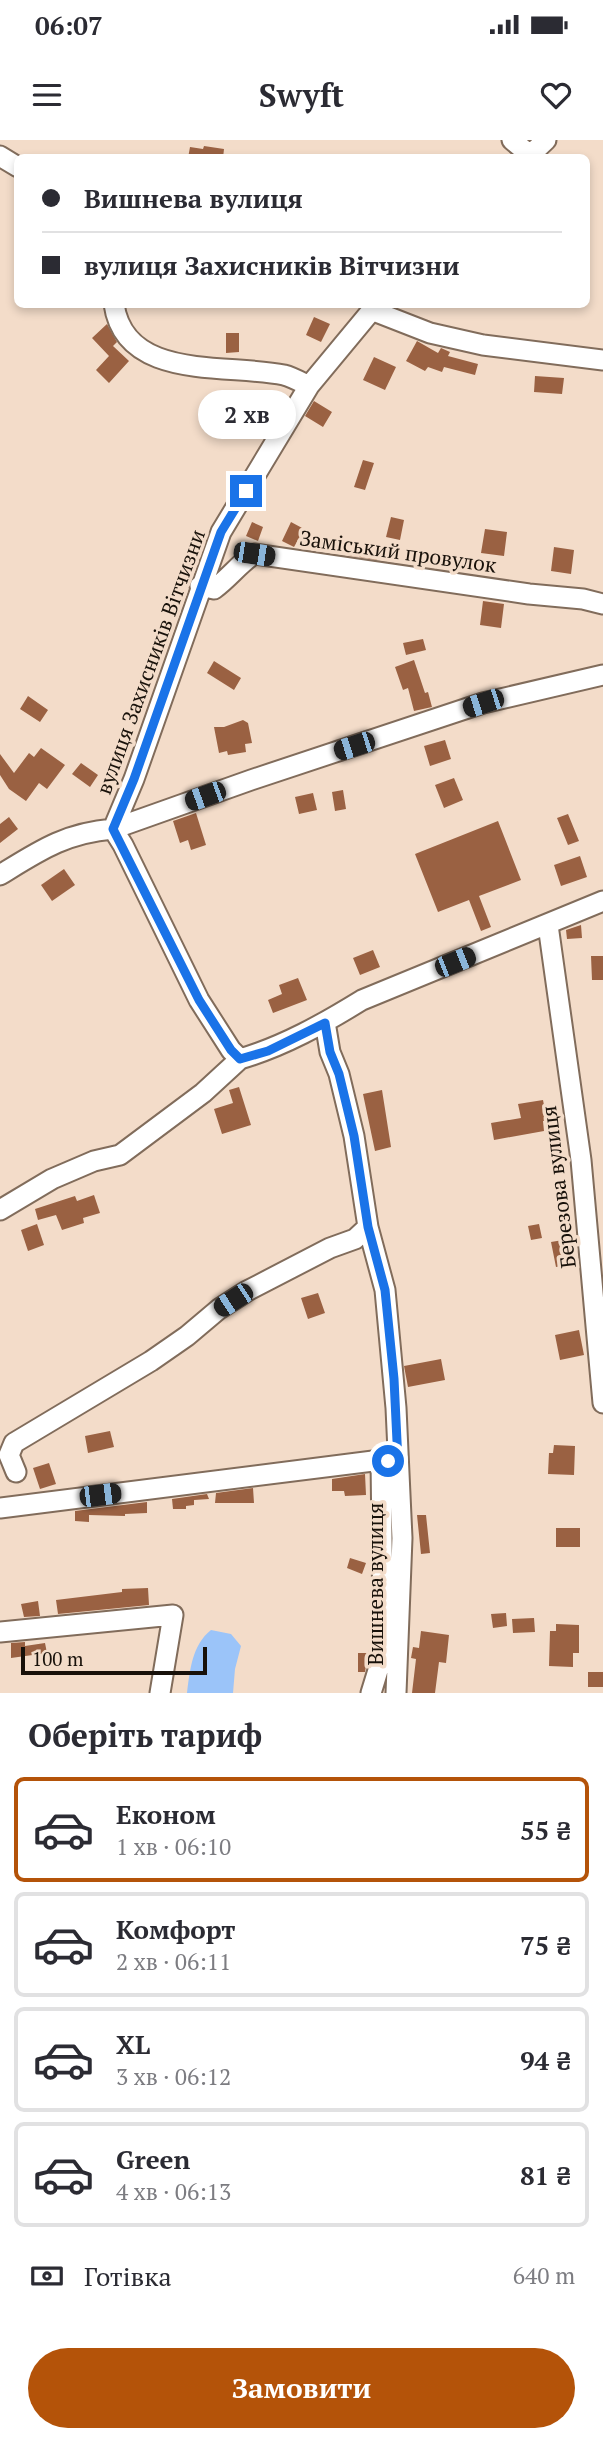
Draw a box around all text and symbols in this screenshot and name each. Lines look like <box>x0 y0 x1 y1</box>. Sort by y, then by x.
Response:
text: 06:07 <box>35 8 103 42</box>
text: Swyft <box>259 74 344 116</box>
icon: menu <box>28 76 66 114</box>
icon: heart <box>537 76 575 114</box>
text: Вишнева вулиця <box>84 181 303 215</box>
text: вулиця Захисників Вітчизни <box>84 248 460 282</box>
callout: 2 хв <box>197 390 295 438</box>
text: 2 хв <box>224 399 270 430</box>
route end <box>230 475 262 507</box>
street label: Заміський провулок <box>298 523 499 579</box>
street label: вулиця Захисників Вітчизни <box>89 525 211 798</box>
car <box>232 540 277 568</box>
car <box>460 687 507 719</box>
car <box>331 730 378 762</box>
car <box>182 779 229 813</box>
car <box>432 944 479 980</box>
street label: Березова вулиця <box>534 1104 582 1270</box>
car <box>210 1280 257 1320</box>
route start <box>372 1445 404 1477</box>
car <box>78 1482 123 1508</box>
street label: Вишнева вулиця <box>361 1503 389 1665</box>
scale bar <box>21 1644 206 1676</box>
text: 100 m <box>32 1646 83 1671</box>
text: Оберіть тариф <box>28 1714 262 1756</box>
text: Економ <box>116 1797 216 1831</box>
icon: car <box>32 1798 95 1861</box>
text: 55 ₴ <box>520 1813 571 1847</box>
text: 1 хв · 06:10 <box>116 1831 231 1862</box>
text: Комфорт <box>116 1912 235 1946</box>
icon: car <box>32 1913 95 1976</box>
text: 75 ₴ <box>520 1928 571 1962</box>
text: 2 хв · 06:11 <box>116 1946 231 1977</box>
text: XL <box>116 2027 150 2061</box>
icon: car <box>32 2028 95 2091</box>
text: 94 ₴ <box>520 2043 571 2077</box>
text: 3 хв · 06:12 <box>116 2061 231 2092</box>
text: Green <box>116 2142 190 2176</box>
icon: car <box>32 2143 95 2206</box>
text: 81 ₴ <box>520 2158 571 2192</box>
text: 4 хв · 06:13 <box>116 2176 231 2207</box>
icon: cash <box>28 2257 66 2295</box>
text: Готівка <box>84 2259 172 2293</box>
text: 640 m <box>513 2260 575 2291</box>
button: Замовити <box>28 2348 575 2428</box>

